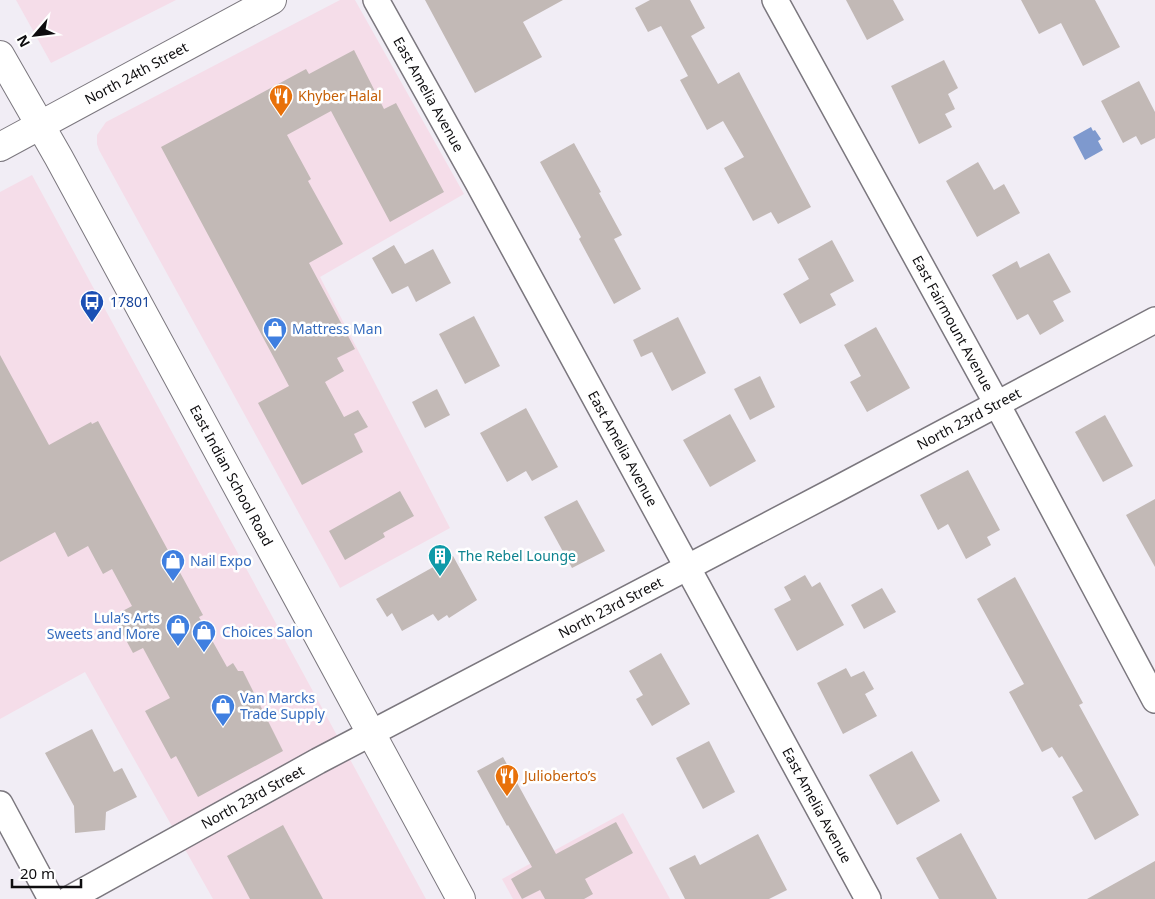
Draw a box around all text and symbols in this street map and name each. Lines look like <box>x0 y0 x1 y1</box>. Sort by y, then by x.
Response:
north arrow <box>10 10 60 60</box>
text: N <box>12 32 34 51</box>
street label: East Amelia Avenue <box>389 33 469 155</box>
street label: North 24th Street <box>81 37 191 109</box>
restaurant icon: Khyber Halal <box>268 83 294 117</box>
place label: Khyber Halal <box>298 86 382 105</box>
street label: East Fairmount Avenue <box>908 252 998 395</box>
bus stop icon: 17801 <box>79 289 105 323</box>
place label: 17801 <box>110 292 150 311</box>
shop icon: Mattress Man <box>262 316 288 350</box>
place label: Mattress Man <box>292 319 382 338</box>
street label: North 23rd Street <box>913 383 1024 454</box>
street label: East Amelia Avenue <box>584 387 662 510</box>
street label: East Indian School Road <box>186 401 278 549</box>
building icon: The Rebel Lounge <box>427 543 453 577</box>
place label: The Rebel Lounge <box>458 546 576 565</box>
shop icon: Nail Expo <box>160 548 186 582</box>
place label: Nail Expo <box>190 551 252 570</box>
street label: North 23rd Street <box>555 572 666 642</box>
place label: Lula’s Arts Sweets and More <box>47 608 160 643</box>
shop icon: Lula’s Arts Sweets and More <box>165 613 191 647</box>
shop icon: Choices Salon <box>191 619 217 653</box>
place label: Choices Salon <box>222 622 313 641</box>
place label: Van Marcks Trade Supply <box>240 688 326 723</box>
shop icon: Van Marcks Trade Supply <box>210 693 236 727</box>
street label: East Amelia Avenue <box>778 744 857 866</box>
street label: North 23rd Street <box>197 761 307 833</box>
restaurant icon: Julioberto’s <box>494 763 520 797</box>
place label: Julioberto’s <box>522 766 597 785</box>
scale bar <box>12 856 81 888</box>
text: 20 m <box>20 863 55 883</box>

